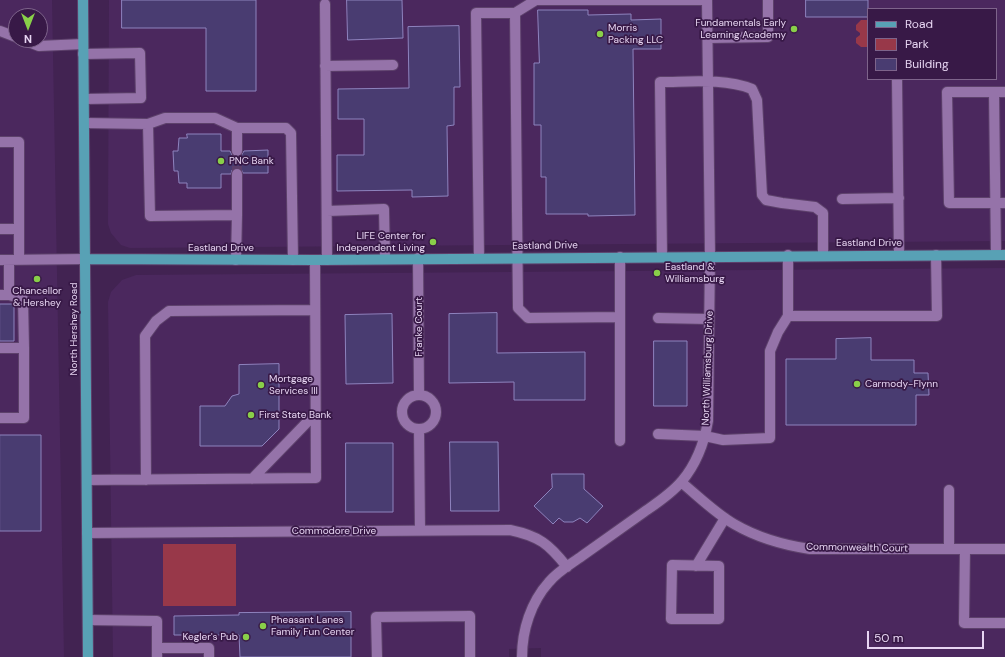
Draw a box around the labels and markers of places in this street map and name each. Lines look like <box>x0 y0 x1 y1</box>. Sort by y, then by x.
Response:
place label: Fundamentals Early Learning Academy <box>695 17 786 40</box>
place label: Morris Packing LLC <box>608 22 663 46</box>
marker: Fundamentals Early Learning Academy <box>789 24 799 34</box>
marker: Morris Packing LLC <box>595 29 605 39</box>
place label: PNC Bank <box>229 155 274 167</box>
marker: PNC Bank <box>216 156 226 166</box>
place label: LIFE Center for Independent Living <box>336 230 425 254</box>
marker: LIFE Center for Independent Living <box>428 237 438 247</box>
place label: Eastland & Williamsburg <box>665 261 724 284</box>
marker: Eastland & Williamsburg <box>652 268 662 278</box>
marker: Chancellor & Hershey <box>32 274 42 284</box>
place label: Chancellor & Hershey <box>12 285 62 308</box>
place label: Mortgage Services III <box>269 373 318 396</box>
place label: Carmody-Flynn <box>865 378 938 390</box>
marker: Carmody-Flynn <box>852 379 862 389</box>
marker: Mortgage Services III <box>256 380 266 390</box>
place label: First State Bank <box>259 409 331 421</box>
marker: First State Bank <box>246 410 256 420</box>
place label: Pheasant Lanes Family Fun Center <box>271 614 354 638</box>
marker: Pheasant Lanes Family Fun Center <box>258 621 268 631</box>
place label: Kegler's Pub <box>183 631 238 643</box>
marker: Kegler's Pub <box>241 632 251 642</box>

